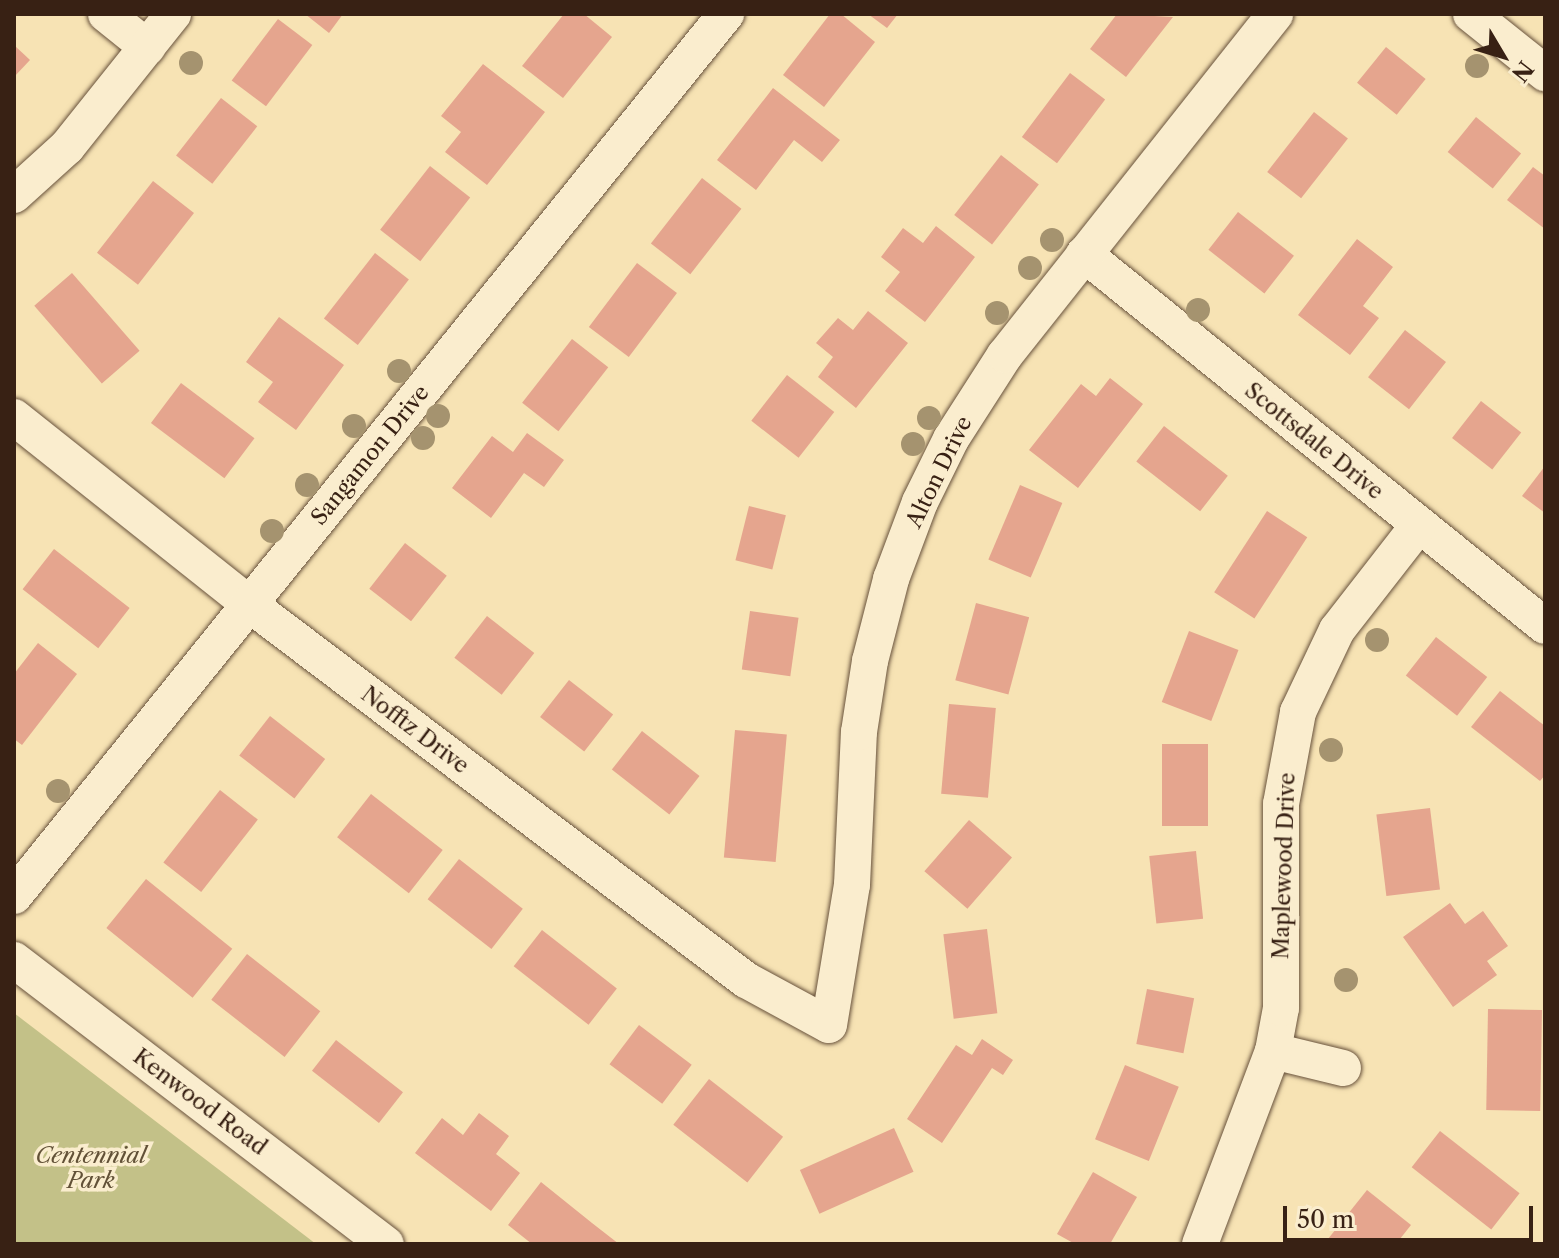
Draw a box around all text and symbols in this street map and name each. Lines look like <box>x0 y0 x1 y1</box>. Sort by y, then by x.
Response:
north arrow <box>1463 16 1543 96</box>
text: N <box>1506 55 1539 87</box>
street label: Scottsdale Drive <box>1240 377 1388 505</box>
street label: Sangamon Drive <box>306 380 434 530</box>
street label: Alton Drive <box>901 412 977 532</box>
street label: Nofftz Drive <box>356 681 474 779</box>
street label: Maplewood Drive <box>1268 772 1300 960</box>
street label: Kenwood Road <box>128 1043 272 1161</box>
park label: Centennial Park <box>36 1142 146 1194</box>
scale bar <box>1287 1190 1537 1240</box>
text: 50 m <box>1297 1205 1354 1234</box>

